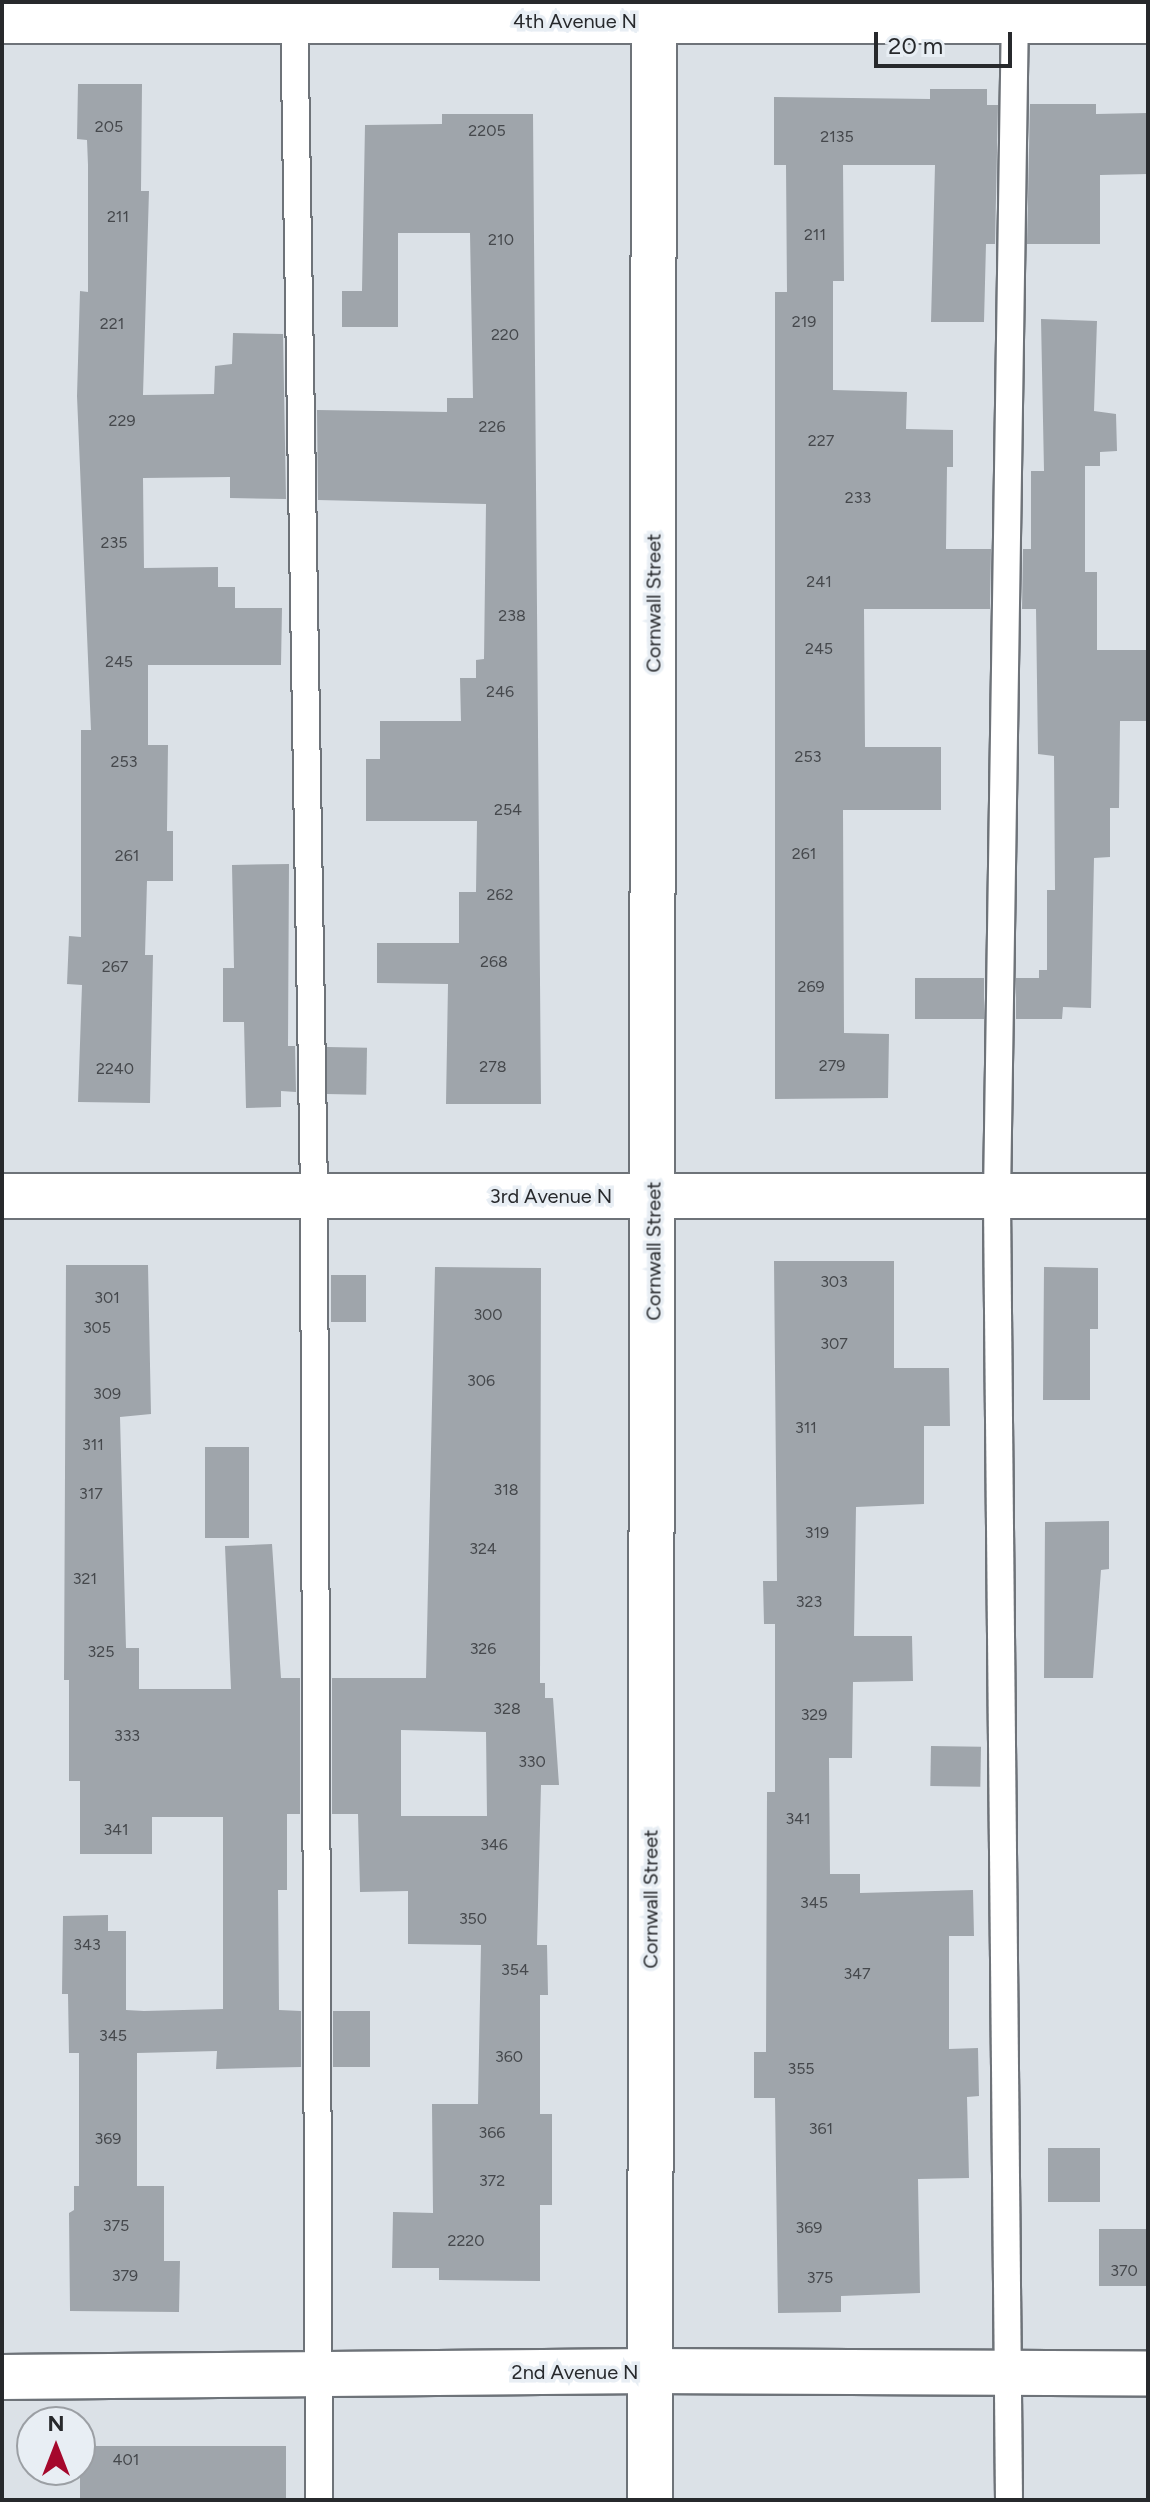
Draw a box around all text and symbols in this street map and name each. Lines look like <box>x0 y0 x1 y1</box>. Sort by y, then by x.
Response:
street label: 4th Avenue N <box>513 9 637 33</box>
scale bar <box>878 16 1016 66</box>
text: 20 m <box>888 31 943 60</box>
house number: 205 <box>95 117 123 137</box>
house number: 2205 <box>468 121 506 141</box>
house number: 2135 <box>820 127 854 147</box>
house number: 211 <box>107 207 129 227</box>
house number: 211 <box>804 225 826 245</box>
house number: 210 <box>488 230 514 250</box>
house number: 219 <box>792 312 816 332</box>
house number: 221 <box>100 314 124 334</box>
house number: 220 <box>491 325 519 345</box>
house number: 229 <box>109 411 135 431</box>
house number: 226 <box>479 417 505 437</box>
house number: 227 <box>808 431 834 451</box>
house number: 233 <box>845 488 871 508</box>
house number: 235 <box>101 533 127 553</box>
street label: Cornwall Street <box>642 533 666 673</box>
house number: 241 <box>806 572 832 592</box>
house number: 238 <box>498 606 526 626</box>
house number: 245 <box>805 639 833 659</box>
house number: 245 <box>105 652 133 672</box>
house number: 246 <box>486 682 514 702</box>
house number: 253 <box>795 747 821 767</box>
house number: 253 <box>111 752 137 772</box>
house number: 254 <box>494 800 522 820</box>
house number: 261 <box>792 844 816 864</box>
house number: 261 <box>115 846 139 866</box>
house number: 262 <box>487 885 513 905</box>
house number: 268 <box>480 952 508 972</box>
house number: 267 <box>102 957 128 977</box>
house number: 269 <box>797 977 825 997</box>
house number: 279 <box>819 1056 845 1076</box>
house number: 278 <box>479 1057 507 1077</box>
house number: 2240 <box>96 1059 134 1079</box>
street label: Cornwall Street <box>642 1181 666 1321</box>
street label: 3rd Avenue N <box>490 1184 612 1208</box>
house number: 303 <box>820 1272 848 1292</box>
house number: 301 <box>94 1288 120 1308</box>
house number: 300 <box>473 1305 503 1325</box>
house number: 305 <box>83 1318 111 1338</box>
house number: 307 <box>820 1334 848 1354</box>
house number: 306 <box>467 1371 495 1391</box>
house number: 309 <box>93 1384 121 1404</box>
house number: 311 <box>795 1418 817 1438</box>
house number: 311 <box>82 1435 104 1455</box>
house number: 318 <box>493 1480 519 1500</box>
house number: 317 <box>79 1484 103 1504</box>
house number: 319 <box>805 1523 829 1543</box>
house number: 324 <box>469 1539 497 1559</box>
house number: 321 <box>73 1569 97 1589</box>
house number: 323 <box>796 1592 822 1612</box>
house number: 326 <box>470 1639 496 1659</box>
house number: 325 <box>88 1642 114 1662</box>
house number: 328 <box>493 1699 521 1719</box>
house number: 329 <box>801 1705 827 1725</box>
house number: 333 <box>114 1726 140 1746</box>
house number: 330 <box>518 1752 546 1772</box>
house number: 341 <box>785 1809 811 1829</box>
house number: 341 <box>103 1820 129 1840</box>
street label: Cornwall Street <box>639 1829 663 1969</box>
house number: 346 <box>480 1835 508 1855</box>
house number: 345 <box>800 1893 828 1913</box>
house number: 350 <box>459 1909 487 1929</box>
house number: 343 <box>73 1935 101 1955</box>
house number: 354 <box>501 1960 529 1980</box>
house number: 347 <box>843 1964 871 1984</box>
house number: 345 <box>99 2026 127 2046</box>
house number: 360 <box>495 2047 523 2067</box>
house number: 355 <box>787 2059 815 2079</box>
house number: 361 <box>809 2119 833 2139</box>
house number: 366 <box>479 2123 505 2143</box>
house number: 369 <box>95 2129 121 2149</box>
house number: 372 <box>479 2171 505 2191</box>
house number: 375 <box>103 2216 129 2236</box>
house number: 369 <box>796 2218 822 2238</box>
house number: 2220 <box>447 2231 485 2251</box>
house number: 370 <box>1110 2261 1138 2281</box>
house number: 379 <box>112 2266 138 2286</box>
house number: 375 <box>807 2268 833 2288</box>
street label: 2nd Avenue N <box>511 2360 639 2384</box>
north arrow <box>16 2406 96 2486</box>
text: N <box>47 2410 65 2437</box>
house number: 401 <box>113 2450 139 2470</box>

